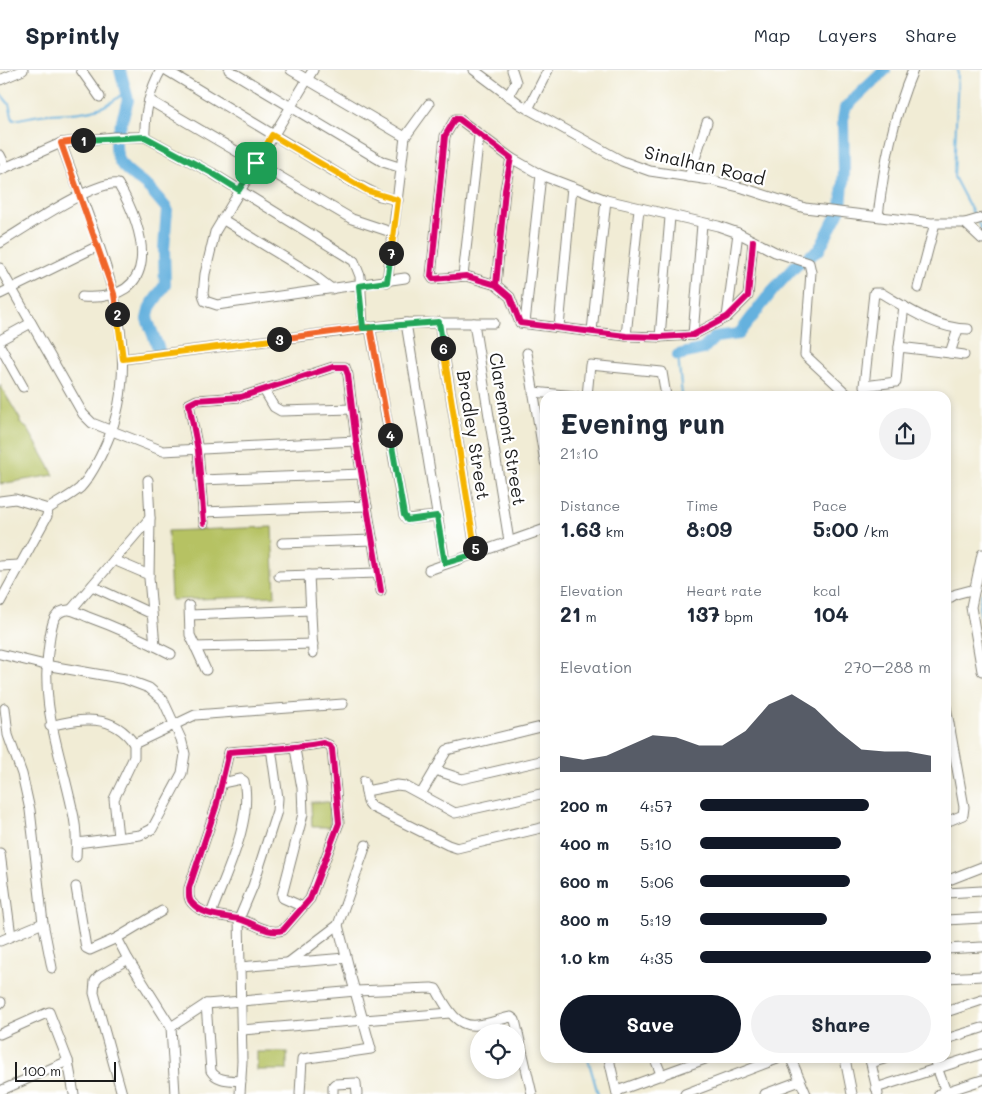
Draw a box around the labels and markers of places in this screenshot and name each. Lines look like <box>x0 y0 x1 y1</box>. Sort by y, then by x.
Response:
pin: 1 <box>70 128 96 152</box>
pin <box>235 142 277 184</box>
pin: 7 <box>378 240 404 266</box>
pin: 2 <box>104 302 130 326</box>
pin: 3 <box>266 326 292 352</box>
pin: 6 <box>430 336 456 360</box>
pin: 4 <box>378 422 402 448</box>
pin: 5 <box>462 536 488 560</box>

